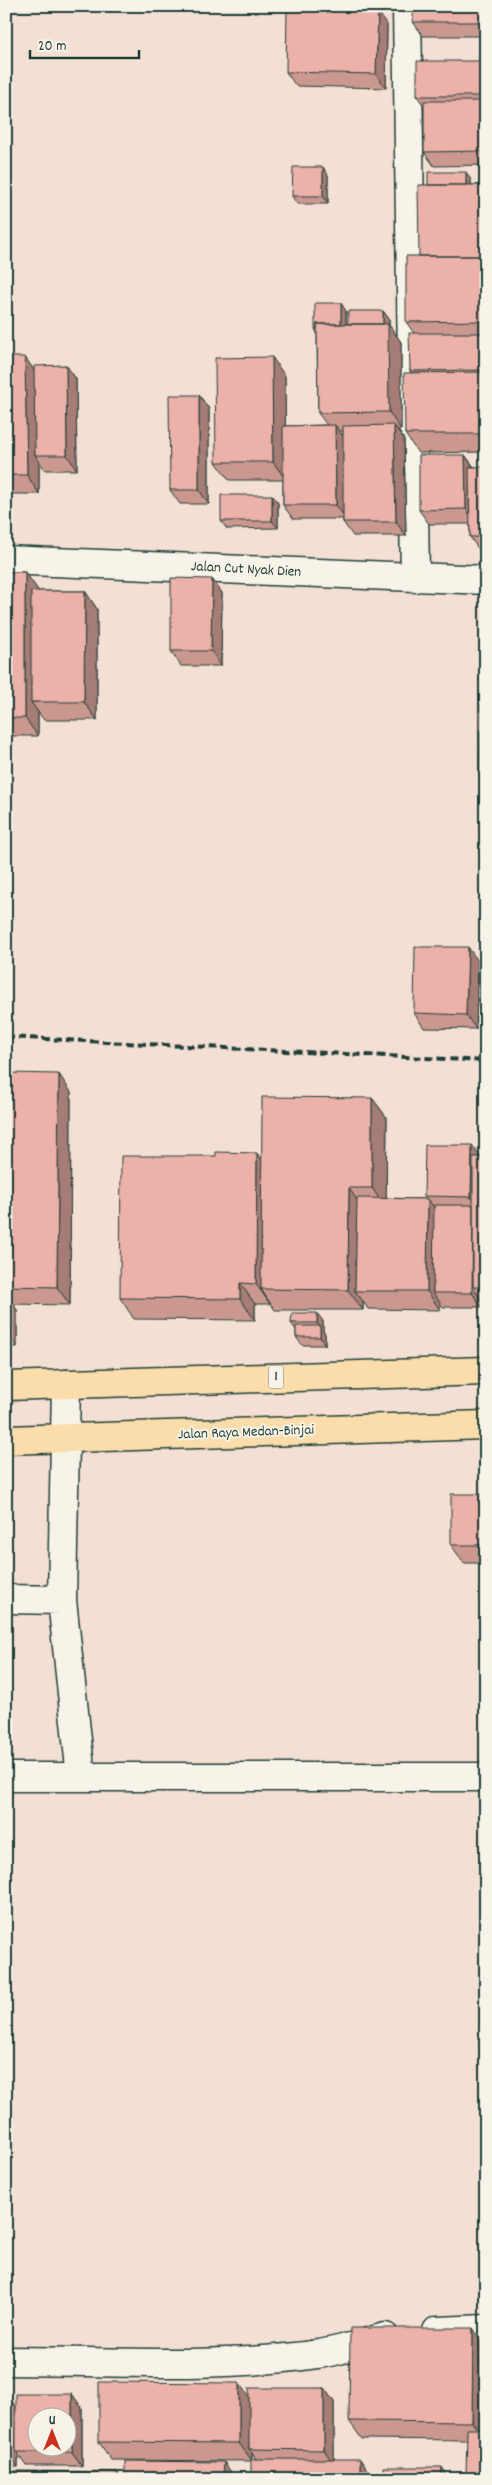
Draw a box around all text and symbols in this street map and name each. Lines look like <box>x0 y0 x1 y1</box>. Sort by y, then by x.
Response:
scale bar <box>30 28 139 60</box>
text: 20 m <box>38 36 66 58</box>
street label: Jalan Cut Nyak Dien <box>190 556 302 584</box>
road number: 1 <box>268 1365 284 1388</box>
street label: Jalan Raya Medan-Binjai <box>177 1420 315 1446</box>
north arrow <box>28 2408 78 2458</box>
text: U <box>49 2411 56 2431</box>

